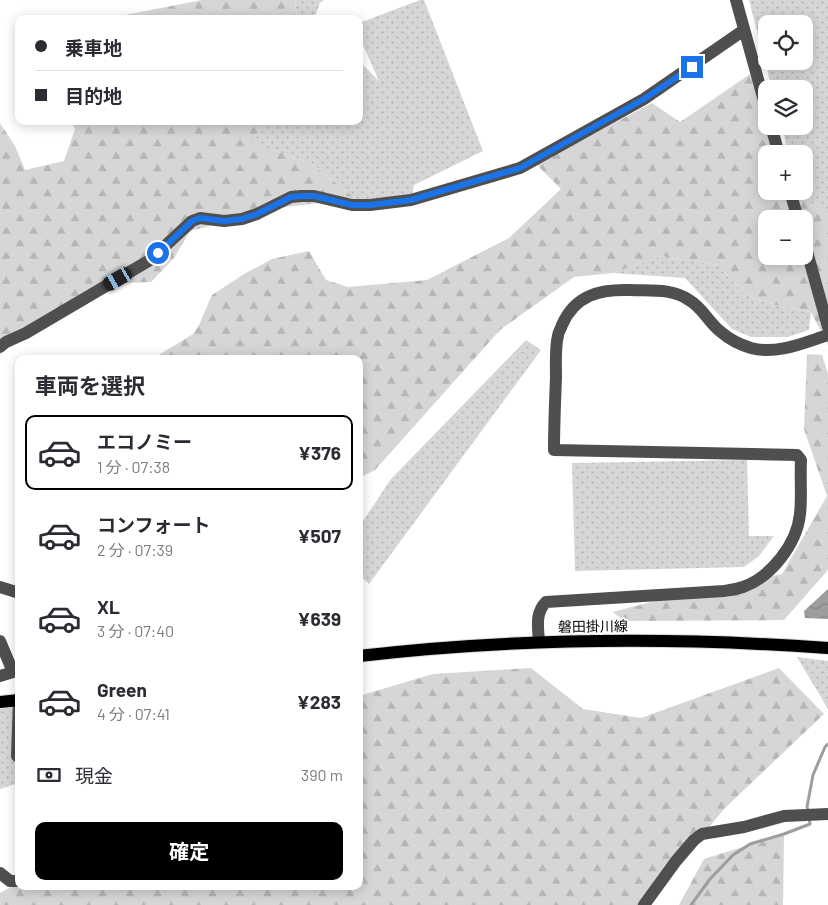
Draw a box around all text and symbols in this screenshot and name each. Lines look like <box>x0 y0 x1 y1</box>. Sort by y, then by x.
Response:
map controls <box>758 15 813 265</box>
button: locate <box>758 15 813 70</box>
text: 乗車地 <box>65 36 122 59</box>
route end <box>681 56 703 78</box>
button: layers <box>758 80 813 135</box>
text: 目的地 <box>65 84 122 107</box>
button: + <box>758 145 813 200</box>
button: − <box>758 210 813 265</box>
route start <box>147 242 169 264</box>
car <box>101 265 134 293</box>
text: 車両を選択 <box>35 372 145 398</box>
icon: car <box>37 430 82 475</box>
text: エコノミー <box>97 430 192 453</box>
text: ¥376 <box>298 441 341 464</box>
text: 1 分 · 07:38 <box>97 457 170 476</box>
icon: car <box>37 513 82 558</box>
text: コンフォート <box>97 513 210 536</box>
text: ¥507 <box>297 524 341 547</box>
text: 2 分 · 07:39 <box>97 540 173 559</box>
text: XL <box>97 595 120 618</box>
icon: car <box>37 596 82 641</box>
text: ¥639 <box>297 607 341 630</box>
street label: 磐田掛川線 <box>558 617 628 635</box>
text: 3 分 · 07:40 <box>97 621 174 640</box>
text: Green <box>97 678 147 701</box>
icon: car <box>37 679 82 724</box>
text: ¥283 <box>297 690 341 713</box>
text: 4 分 · 07:41 <box>97 704 170 723</box>
icon: cash <box>35 761 63 789</box>
text: 現金 <box>75 764 113 787</box>
text: 390 m <box>301 765 343 784</box>
button: 確定 <box>35 822 343 880</box>

